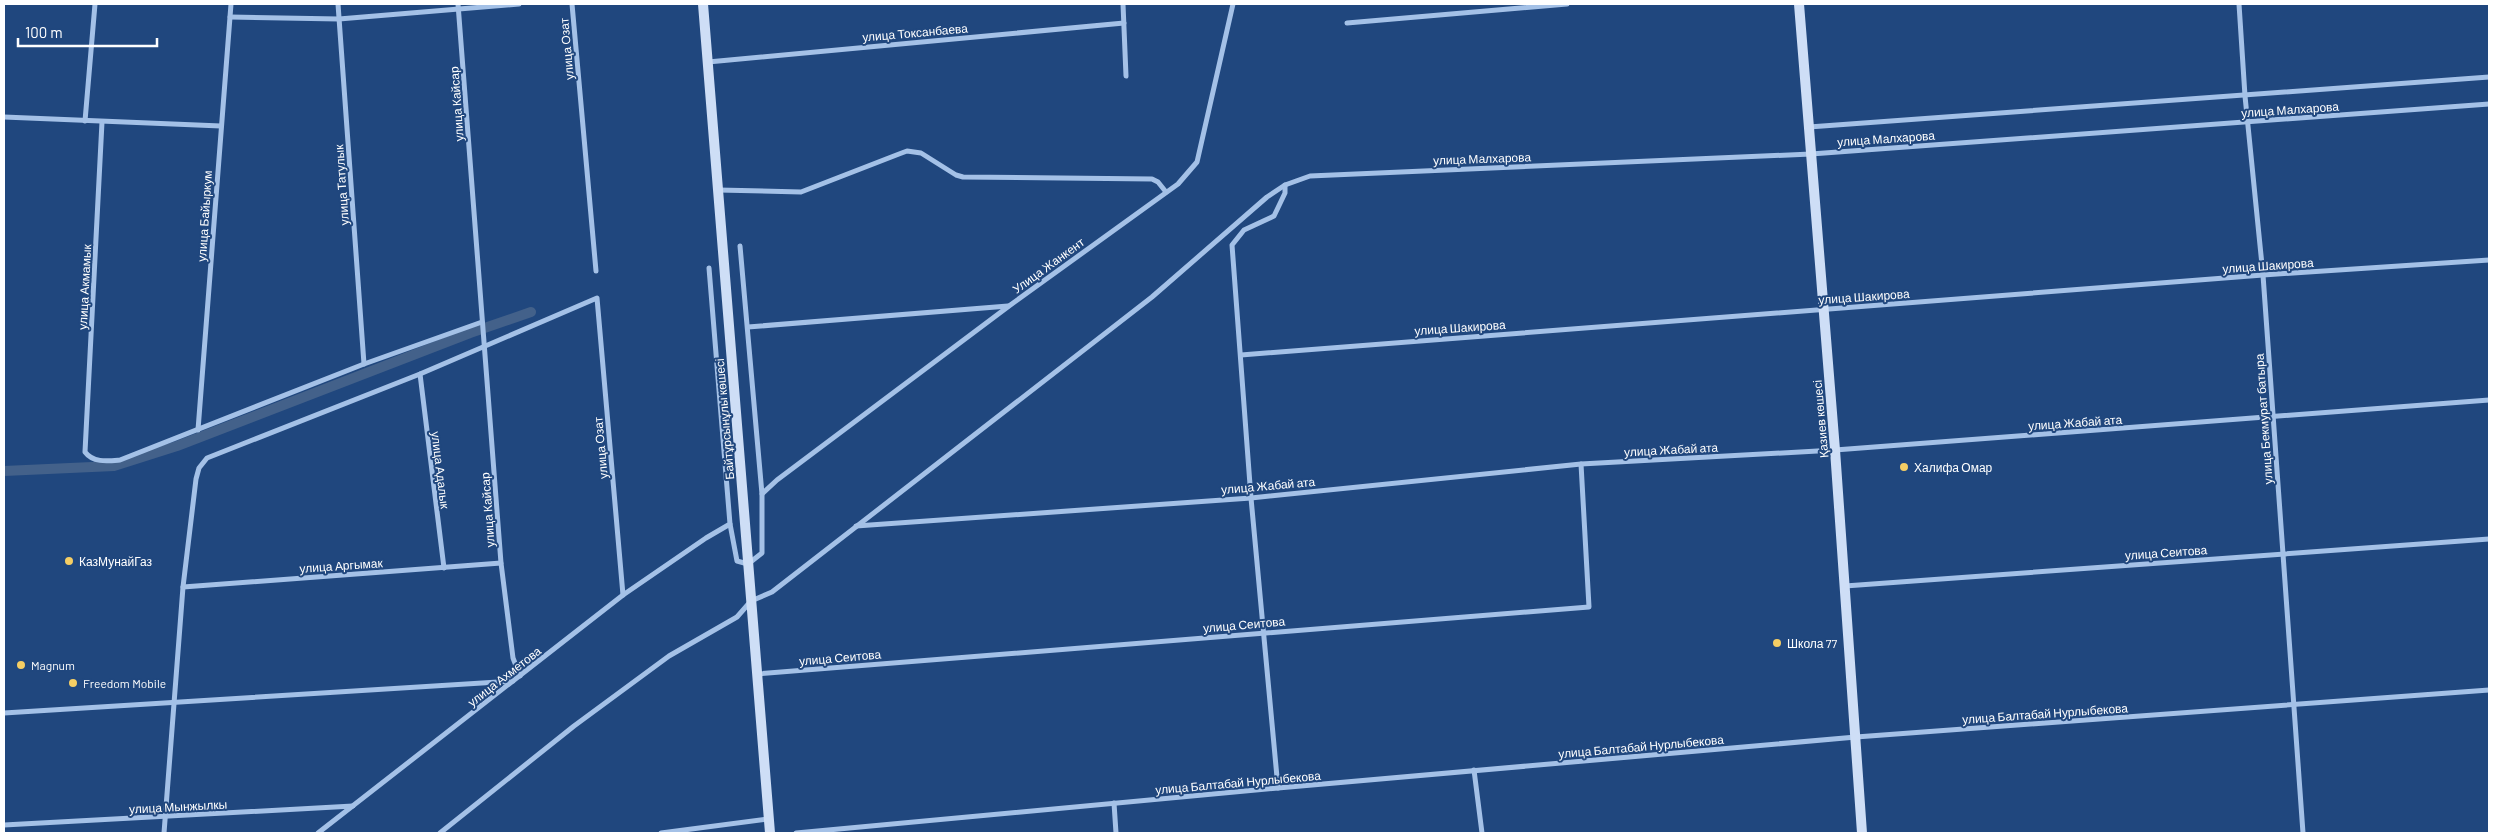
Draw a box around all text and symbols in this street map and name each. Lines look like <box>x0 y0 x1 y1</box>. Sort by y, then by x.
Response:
scale bar <box>18 15 156 47</box>
street label: улица Озат <box>556 17 577 81</box>
street label: улица Токсанбаева <box>862 20 969 45</box>
text: 100 m <box>25 23 63 41</box>
street label: улица Кайсар <box>446 66 467 142</box>
street label: улица Малхарова <box>2241 99 2340 120</box>
street label: улица Малхарова <box>1837 128 1936 149</box>
street label: улица Татулык <box>331 143 352 226</box>
street label: улица Малхарова <box>1433 149 1532 168</box>
street label: улица Байыркум <box>194 170 215 262</box>
street label: Улица Жанкент <box>1009 234 1088 297</box>
street label: улица Акмамык <box>75 243 94 330</box>
street label: улица Шакирова <box>2222 255 2314 276</box>
street label: улица Шакирова <box>1818 286 1910 307</box>
street label: улица Шакирова <box>1414 317 1506 338</box>
street label: улица Бекмурат батыра <box>2251 353 2276 485</box>
street label: Байтұрсынұлы көшесі <box>712 358 737 480</box>
street label: Қазиев көшесі <box>1810 379 1831 459</box>
street label: улица Жабай ата <box>2028 412 2123 433</box>
street label: улица Озат <box>590 416 611 480</box>
street label: улица Адалык <box>428 430 453 510</box>
street label: улица Жабай ата <box>1624 440 1719 459</box>
place label: Халифа Омар <box>1914 460 1993 475</box>
marker: Халифа Омар <box>1898 461 1910 473</box>
street label: улица Кайсар <box>477 472 498 548</box>
street label: улица Жабай ата <box>1221 474 1316 497</box>
street label: улица Сеитова <box>2124 542 2208 563</box>
place label: КазМунайГаз <box>79 554 153 569</box>
marker: КазМунайГаз <box>63 555 75 567</box>
street label: улица Аргымак <box>299 555 384 576</box>
street label: улица Сеитова <box>1202 613 1286 636</box>
place label: Школа 77 <box>1787 636 1838 650</box>
marker: Школа 77 <box>1771 637 1783 649</box>
street label: улица Ахметова <box>465 643 544 710</box>
street label: улица Сеитова <box>798 646 882 669</box>
place label: Magnum <box>31 658 75 672</box>
marker: Magnum <box>15 659 27 671</box>
place label: Freedom Mobile <box>83 676 166 690</box>
marker: Freedom Mobile <box>67 677 79 689</box>
street label: улица Балтабай Нурлыбекова <box>1962 700 2129 727</box>
street label: улица Балтабай Нурлыбекова <box>1558 732 1725 761</box>
street label: улица Балтабай Нурлыбекова <box>1155 768 1322 797</box>
street label: улица Мынжылкы <box>129 796 227 817</box>

